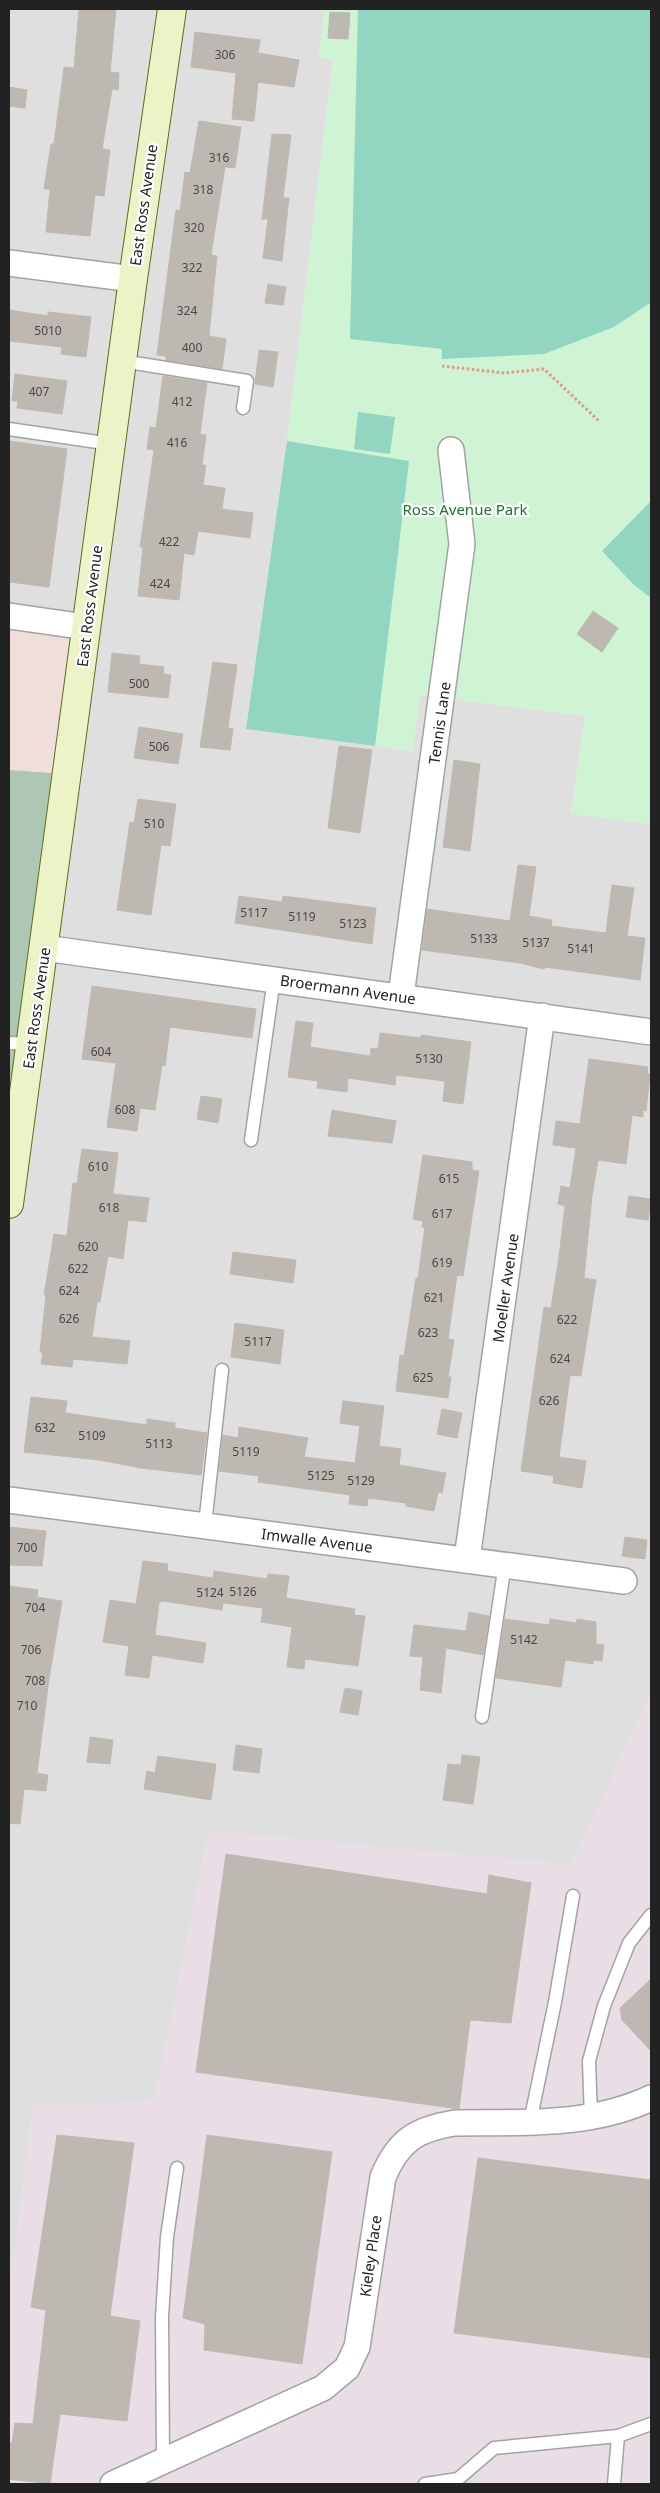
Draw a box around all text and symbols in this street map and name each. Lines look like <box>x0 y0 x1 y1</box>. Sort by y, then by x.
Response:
house number: 306 <box>215 46 235 63</box>
street label: East Ross Avenue <box>125 143 161 267</box>
house number: 316 <box>209 149 229 166</box>
house number: 318 <box>193 181 213 198</box>
house number: 320 <box>184 219 204 236</box>
house number: 322 <box>182 259 202 276</box>
house number: 324 <box>177 302 197 319</box>
house number: 5010 <box>34 322 62 339</box>
house number: 400 <box>182 339 202 356</box>
house number: 407 <box>29 383 49 400</box>
house number: 412 <box>172 393 192 410</box>
house number: 416 <box>167 434 187 451</box>
park label: Ross Avenue Park <box>403 499 527 519</box>
house number: 422 <box>159 533 179 550</box>
street label: East Ross Avenue <box>72 544 106 668</box>
house number: 424 <box>150 575 170 592</box>
house number: 500 <box>129 675 149 692</box>
street label: Tennis Lane <box>423 680 455 766</box>
house number: 506 <box>149 738 169 755</box>
house number: 510 <box>144 815 164 832</box>
house number: 5117 <box>240 904 268 921</box>
house number: 5119 <box>288 908 316 925</box>
house number: 5123 <box>339 915 367 932</box>
house number: 5133 <box>470 930 498 947</box>
house number: 5137 <box>522 934 550 951</box>
house number: 5141 <box>567 940 595 957</box>
street label: East Ross Avenue <box>18 946 54 1070</box>
street label: Broermann Avenue <box>279 970 417 1008</box>
house number: 604 <box>91 1043 111 1060</box>
house number: 5130 <box>415 1050 443 1067</box>
house number: 608 <box>115 1101 135 1118</box>
house number: 610 <box>88 1158 108 1175</box>
house number: 615 <box>439 1170 459 1187</box>
house number: 618 <box>99 1199 119 1216</box>
house number: 617 <box>432 1205 452 1222</box>
street label: Moeller Avenue <box>487 1232 523 1344</box>
house number: 620 <box>78 1238 98 1255</box>
house number: 619 <box>432 1254 452 1271</box>
house number: 622 <box>68 1260 88 1277</box>
house number: 624 <box>59 1282 79 1299</box>
house number: 621 <box>424 1289 444 1306</box>
house number: 626 <box>59 1310 79 1327</box>
house number: 622 <box>557 1311 577 1328</box>
house number: 623 <box>418 1324 438 1341</box>
house number: 5117 <box>244 1333 272 1350</box>
house number: 624 <box>550 1350 570 1367</box>
house number: 625 <box>413 1369 433 1386</box>
house number: 626 <box>539 1392 559 1409</box>
house number: 632 <box>35 1419 55 1436</box>
house number: 5109 <box>78 1427 106 1444</box>
house number: 5113 <box>145 1435 173 1452</box>
house number: 5119 <box>232 1443 260 1460</box>
house number: 5125 <box>307 1467 335 1484</box>
house number: 5129 <box>347 1472 375 1489</box>
street label: Imwalle Avenue <box>260 1523 374 1557</box>
house number: 700 <box>17 1539 37 1556</box>
house number: 5126 <box>229 1583 257 1600</box>
house number: 5124 <box>196 1584 224 1601</box>
house number: 704 <box>25 1599 45 1616</box>
house number: 5142 <box>510 1631 538 1648</box>
house number: 706 <box>21 1641 41 1658</box>
house number: 708 <box>25 1672 45 1689</box>
house number: 710 <box>17 1697 37 1714</box>
street label: Kieley Place <box>354 2214 386 2298</box>

